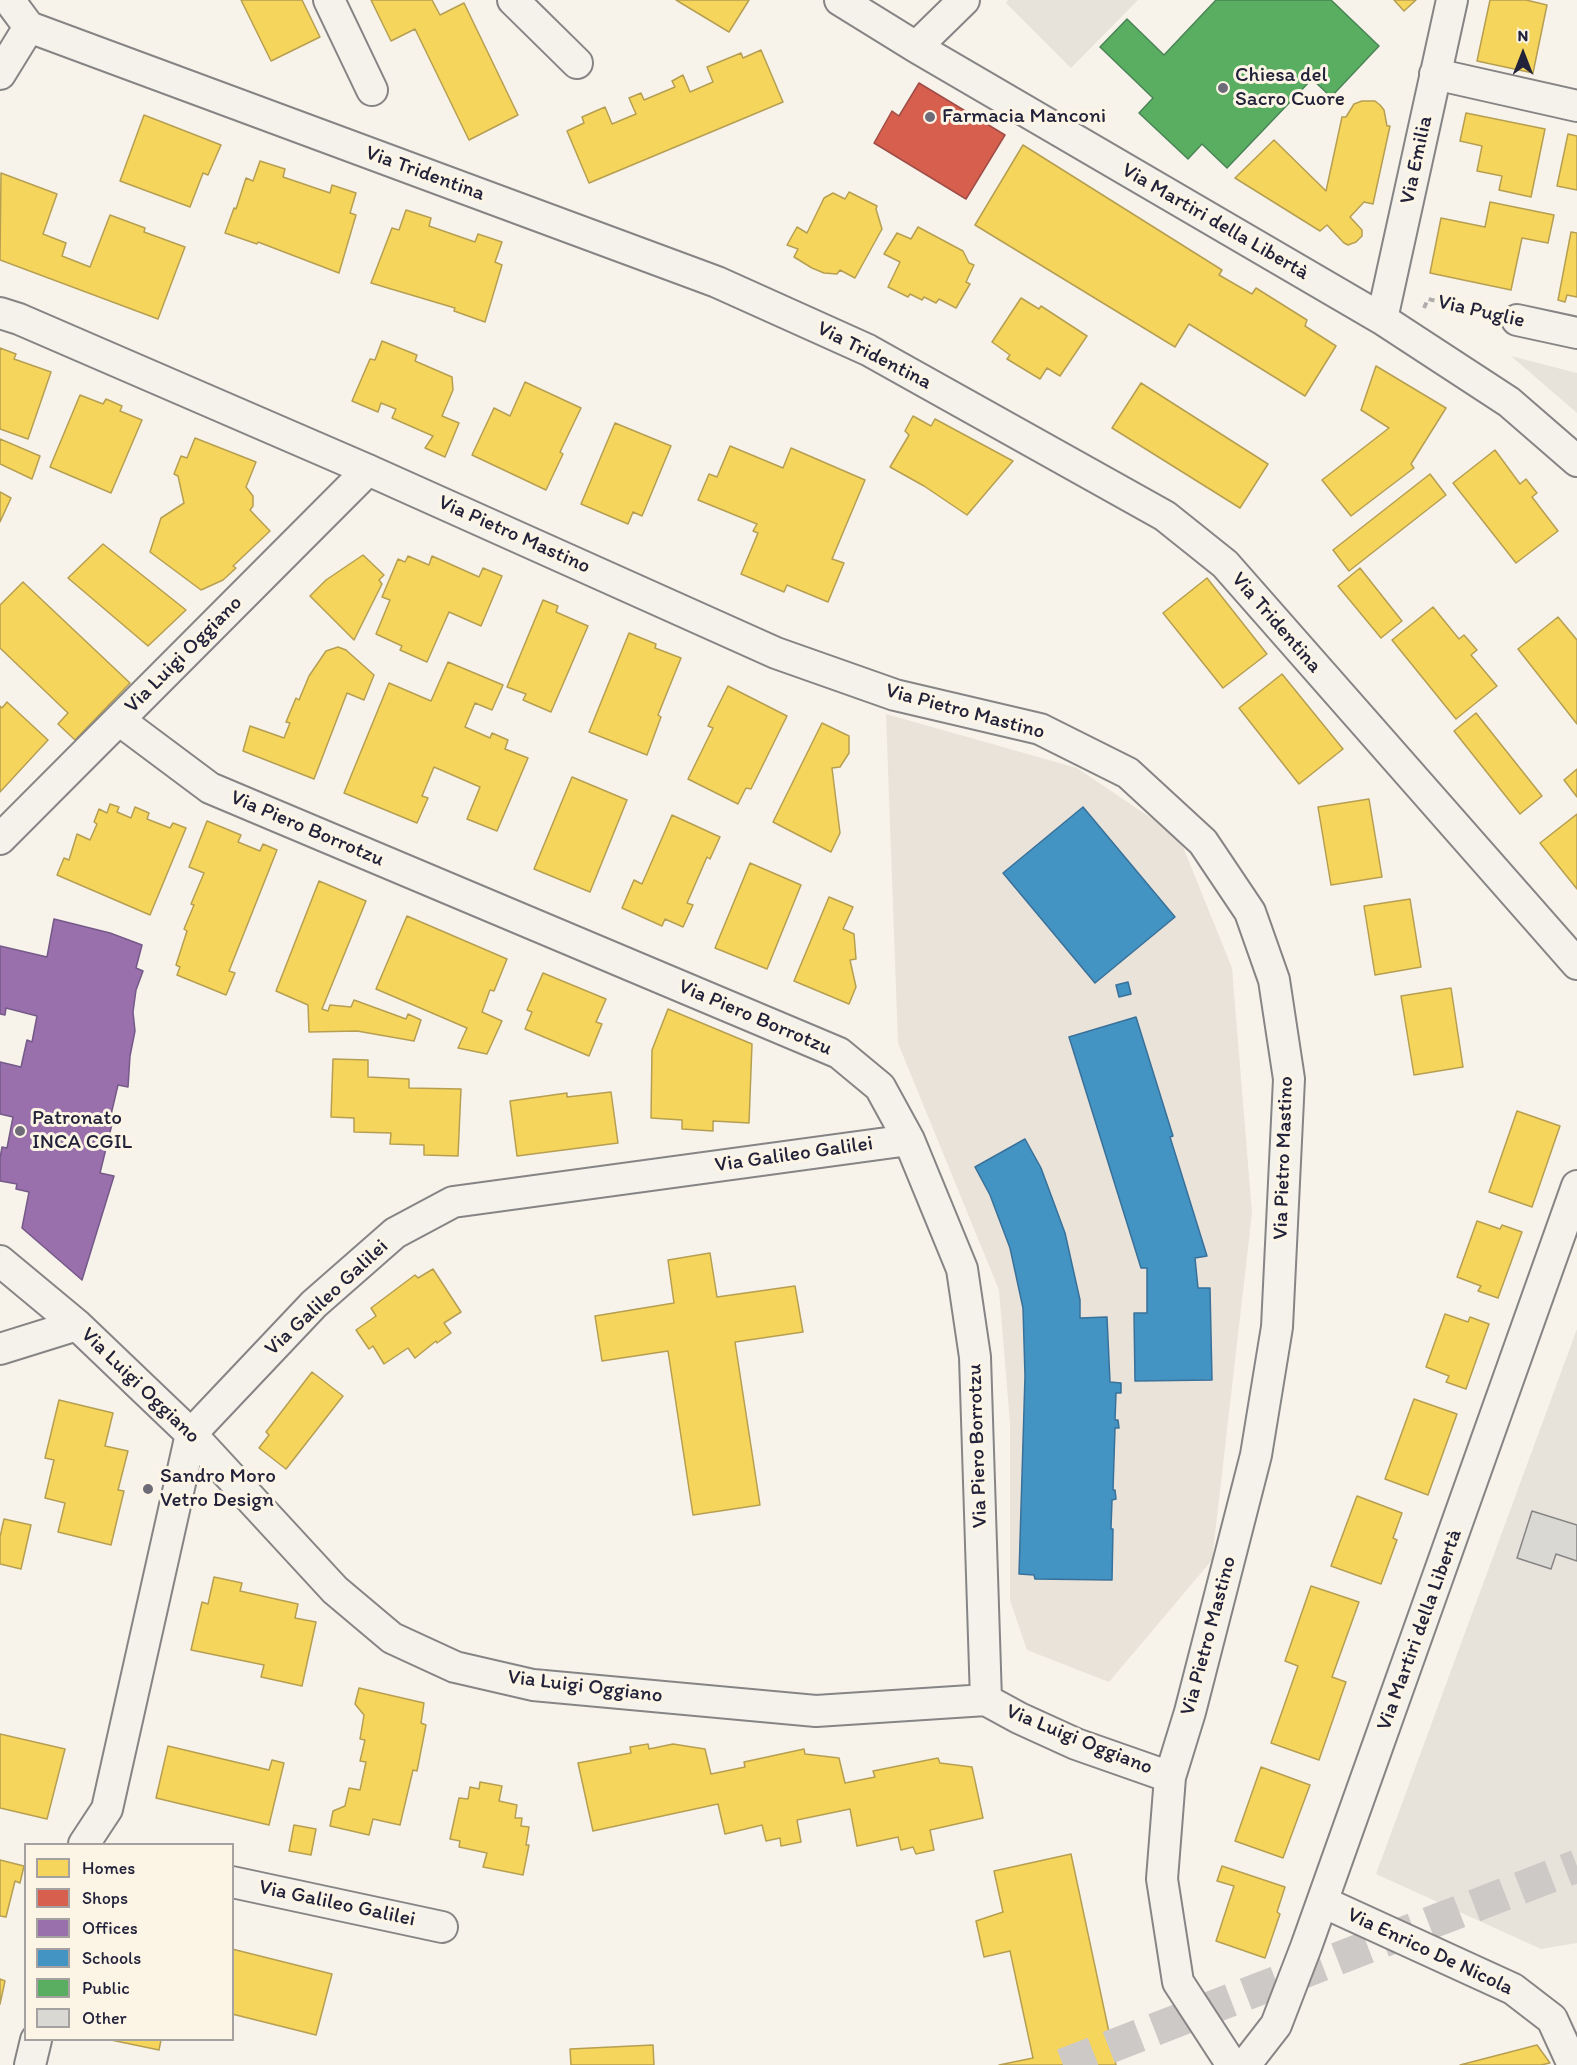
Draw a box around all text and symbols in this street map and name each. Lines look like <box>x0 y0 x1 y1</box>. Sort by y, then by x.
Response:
north arrow <box>1493 24 1553 84</box>
text: N <box>1518 26 1528 45</box>
place label: Chiesa del Sacro Cuore <box>1235 63 1345 113</box>
marker: Chiesa del Sacro Cuore <box>1216 81 1230 95</box>
place label: Farmacia Manconi <box>942 104 1106 130</box>
marker: Farmacia Manconi <box>923 110 937 124</box>
street label: Via Emilia <box>1395 114 1439 206</box>
street label: Via Tridentina <box>362 141 488 207</box>
street label: Via Martiri della Libertà <box>1117 158 1313 286</box>
street label: Via Puglie <box>1435 290 1527 334</box>
street label: Via Tridentina <box>812 316 936 396</box>
street label: Via Pietro Mastino <box>434 490 594 580</box>
street label: Via Tridentina <box>1225 567 1327 679</box>
street label: Via Luigi Oggiano <box>120 591 248 719</box>
street label: Via Pietro Mastino <box>883 679 1047 745</box>
street label: Via Piero Borrotzu <box>226 785 388 873</box>
street label: Via Piero Borrotzu <box>674 974 836 1062</box>
street label: Via Pietro Mastino <box>1269 1076 1299 1240</box>
place label: Patronato INCA CGIL <box>32 1106 132 1156</box>
marker: Patronato INCA CGIL <box>13 1124 27 1138</box>
street label: Via Galileo Galilei <box>713 1131 875 1179</box>
street label: Via Galileo Galilei <box>260 1234 394 1362</box>
street label: Via Luigi Oggiano <box>75 1323 205 1449</box>
street label: Via Piero Borrotzu <box>963 1363 993 1529</box>
place label: Sandro Moro Vetro Design <box>160 1464 276 1514</box>
marker: Sandro Moro Vetro Design <box>141 1482 155 1496</box>
street label: Via Martiri della Libertà <box>1372 1526 1468 1734</box>
street label: Via Pietro Mastino <box>1176 1554 1242 1718</box>
street label: Via Luigi Oggiano <box>506 1665 664 1709</box>
street label: Via Luigi Oggiano <box>1002 1699 1156 1781</box>
legend <box>24 1843 234 2041</box>
text: Homes <box>82 1857 135 1879</box>
street label: Via Galileo Galilei <box>256 1875 418 1933</box>
text: Shops <box>82 1887 128 1909</box>
street label: Via Enrico De Nicola <box>1343 1902 1517 2002</box>
text: Offices <box>82 1917 138 1939</box>
text: Schools <box>82 1947 141 1969</box>
text: Public <box>82 1977 130 1999</box>
text: Other <box>82 2007 127 2029</box>

